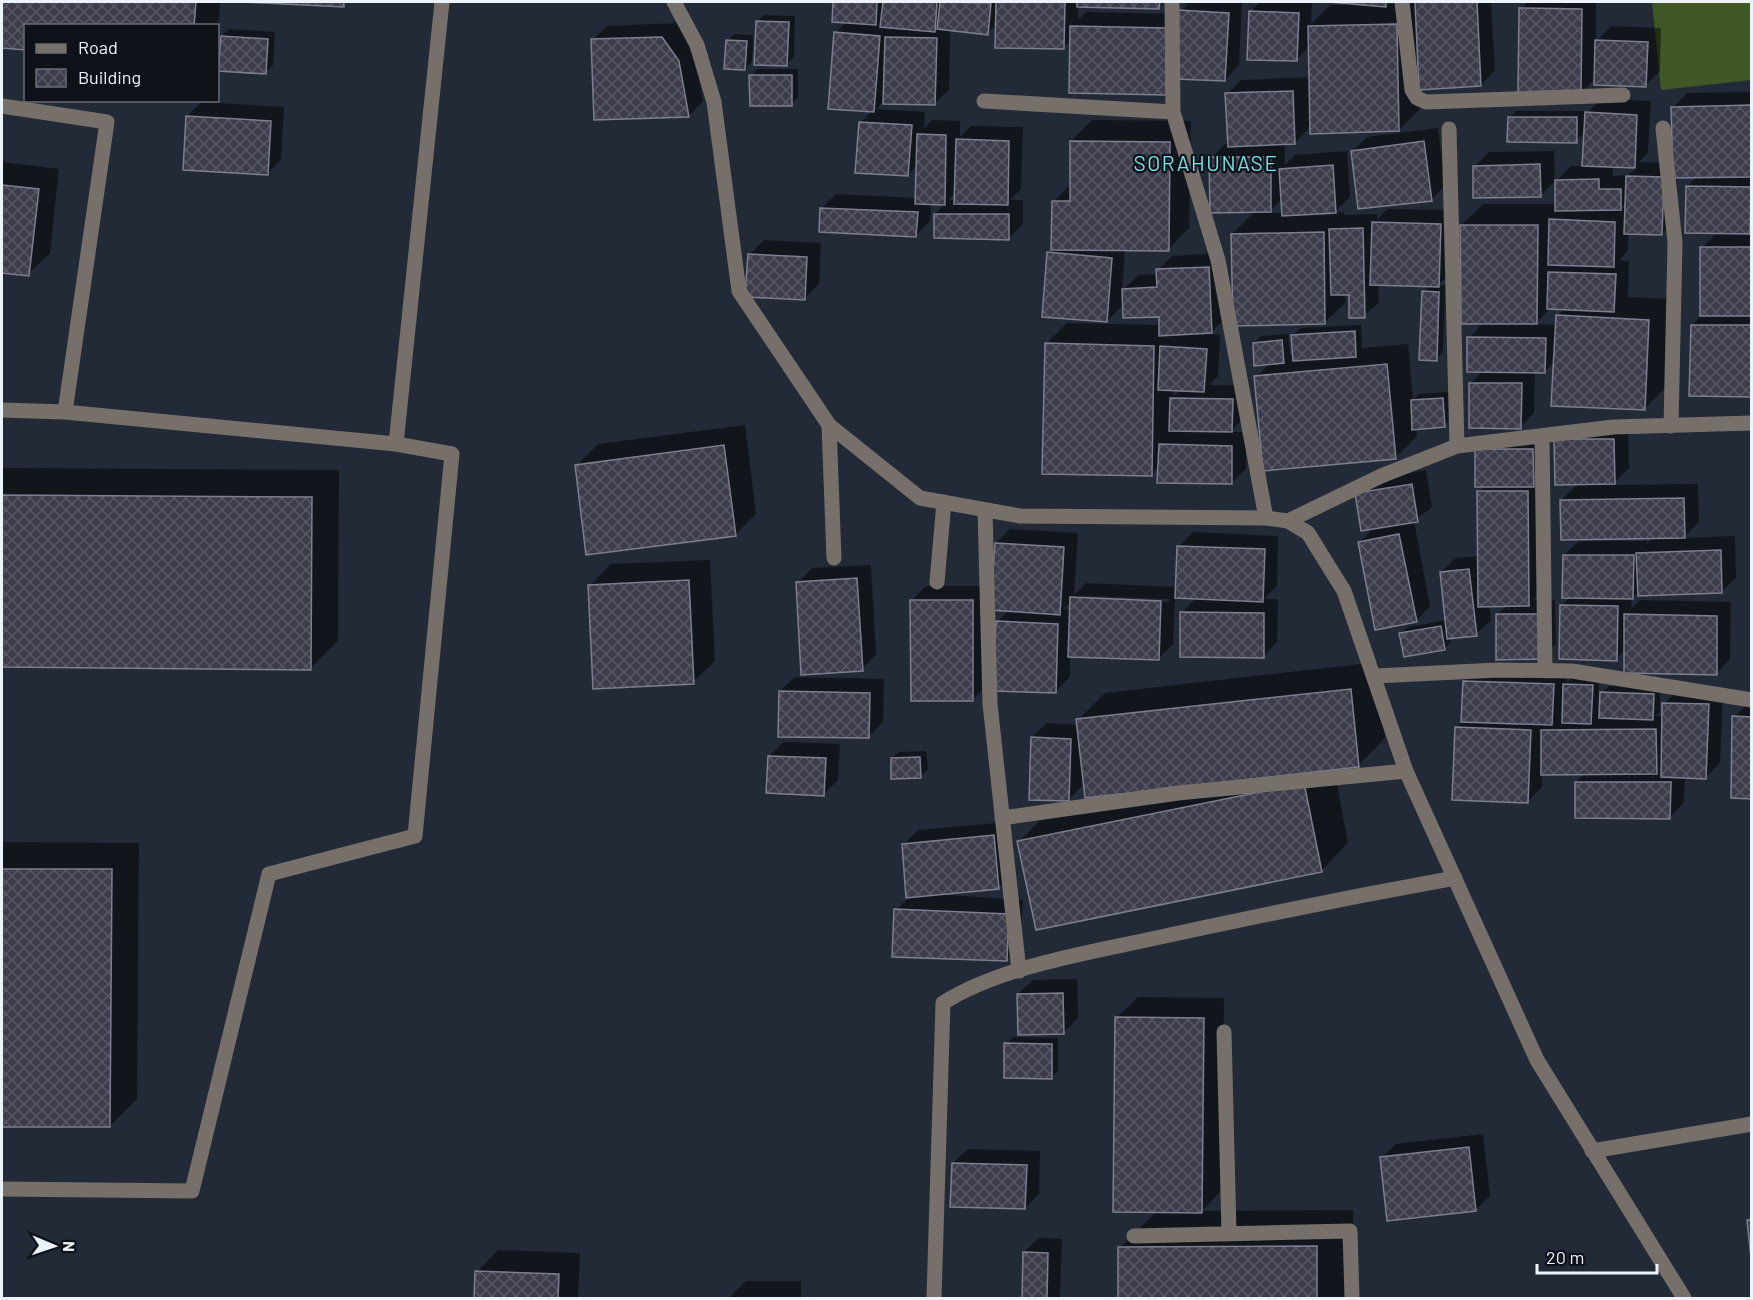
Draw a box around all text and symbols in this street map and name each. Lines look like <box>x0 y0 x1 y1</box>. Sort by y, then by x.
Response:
legend <box>24 24 219 102</box>
text: Road <box>78 36 118 58</box>
text: Building <box>78 66 141 88</box>
district label: SORAHUNASE <box>1133 150 1279 175</box>
north arrow <box>24 1216 84 1276</box>
scale bar <box>1537 1237 1657 1275</box>
text: N <box>60 1241 79 1252</box>
text: 20 m <box>1546 1246 1584 1268</box>

